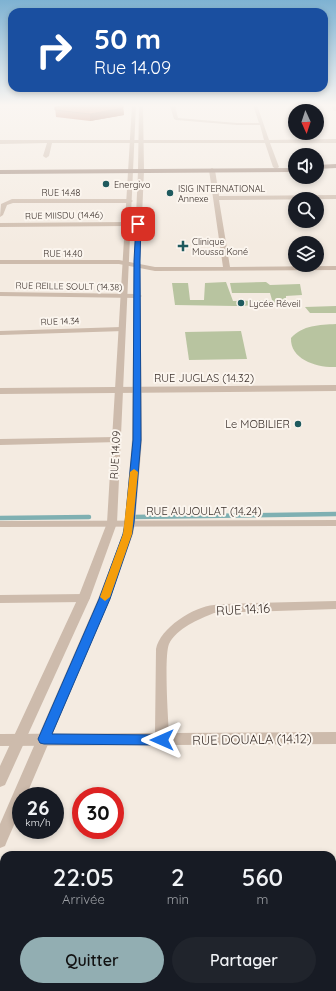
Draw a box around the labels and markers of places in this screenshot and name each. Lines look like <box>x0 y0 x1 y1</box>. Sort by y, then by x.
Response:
marker: Energivo <box>101 179 111 189</box>
place label: Energivo <box>114 179 150 190</box>
place label: ISIG INTERNATIONAL Annexe <box>178 183 266 204</box>
marker: ISIG INTERNATIONAL Annexe <box>165 188 175 198</box>
pin <box>121 207 155 241</box>
place label: Clinique Moussa Koné <box>192 236 248 257</box>
marker: Clinique Moussa Koné <box>177 240 189 252</box>
marker: Lycée Réveil <box>236 298 246 308</box>
place label: Lycée Réveil <box>249 298 301 309</box>
place label: Le MOBILIER <box>225 417 290 431</box>
marker: Le MOBILIER <box>293 419 303 429</box>

